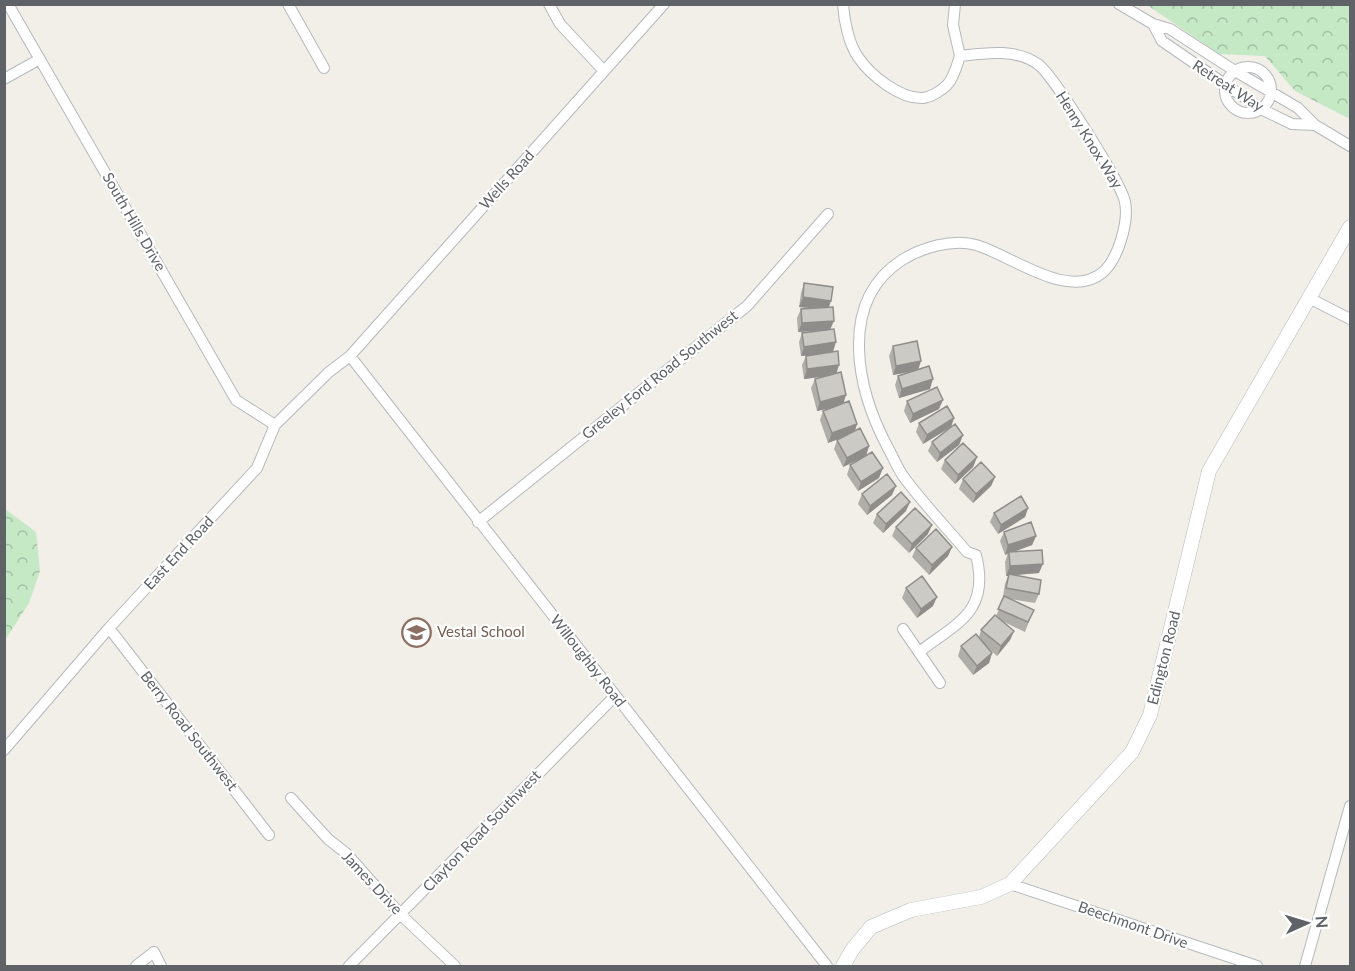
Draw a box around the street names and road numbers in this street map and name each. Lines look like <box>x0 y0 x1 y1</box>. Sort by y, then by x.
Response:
street label: Retreat Way <box>1190 55 1268 115</box>
street label: Henry Knox Way <box>1053 87 1127 192</box>
street label: Wells Road <box>475 146 537 213</box>
street label: South Hills Drive <box>99 169 170 274</box>
street label: Greeley Ford Road Southwest <box>578 305 741 443</box>
street label: East End Road <box>140 512 217 593</box>
street label: Edington Road <box>1143 609 1183 706</box>
street label: Willoughby Road <box>547 611 630 710</box>
street label: Berry Road Southwest <box>137 667 242 794</box>
street label: Clayton Road Southwest <box>419 765 544 895</box>
street label: James Drive <box>339 847 407 918</box>
street label: Beechmont Drive <box>1076 897 1191 951</box>

